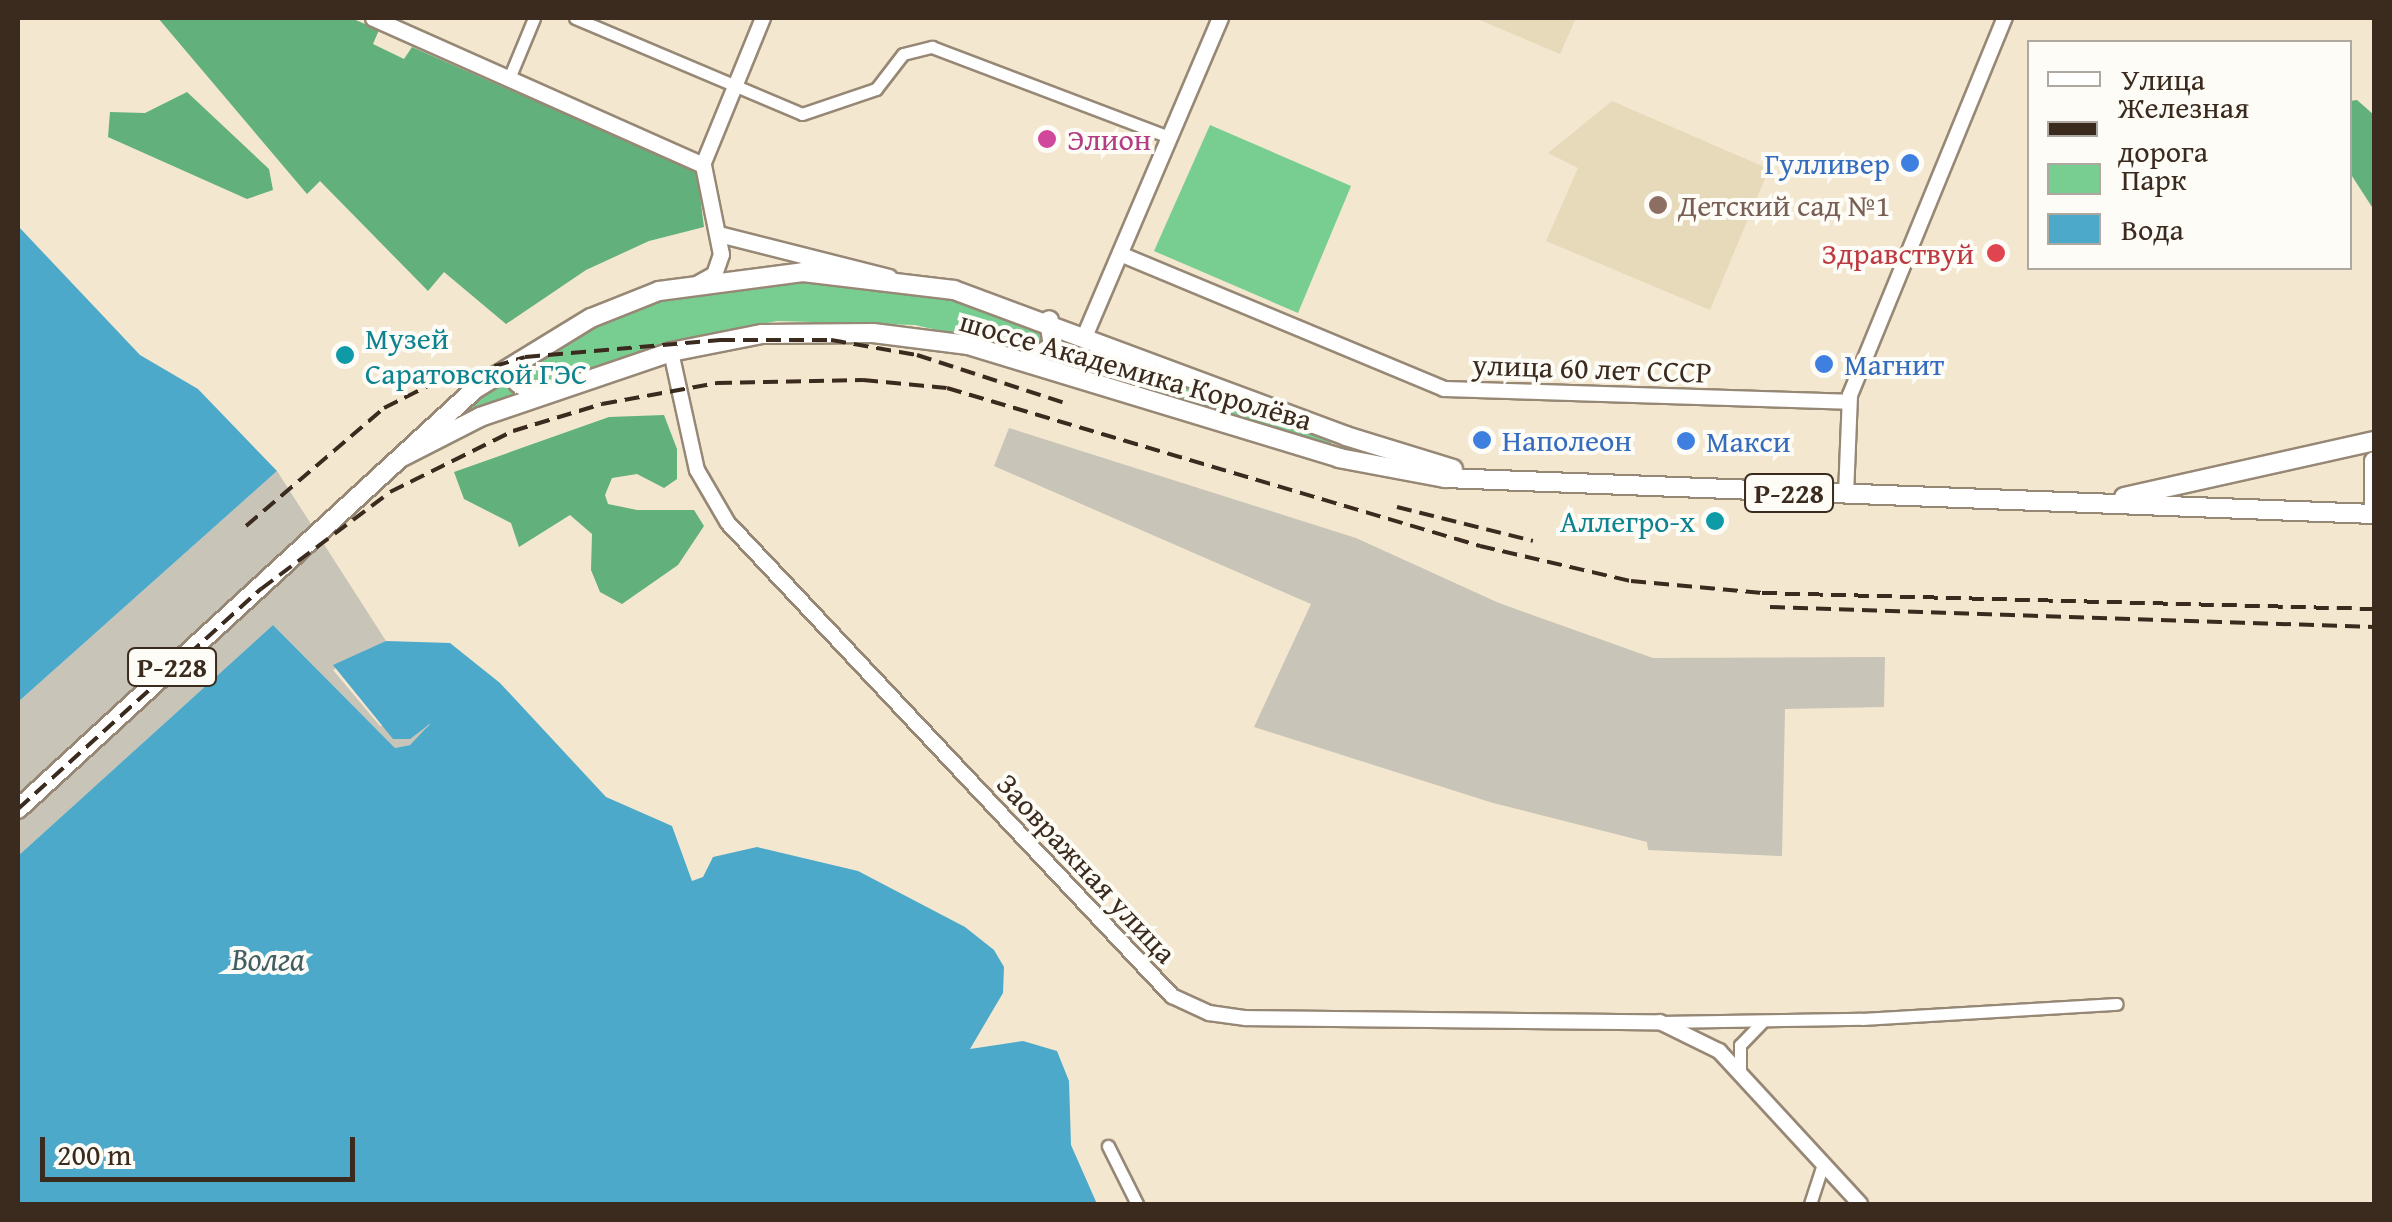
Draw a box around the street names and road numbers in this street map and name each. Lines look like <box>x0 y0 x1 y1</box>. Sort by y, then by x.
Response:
street label: шоссе Академика Королёва <box>956 302 1316 438</box>
street label: улица 60 лет СССР <box>1472 346 1712 390</box>
road number: Р-228 <box>1744 470 1834 516</box>
road number: Р-228 <box>127 644 217 690</box>
street label: Заовражная улица <box>990 766 1184 970</box>

